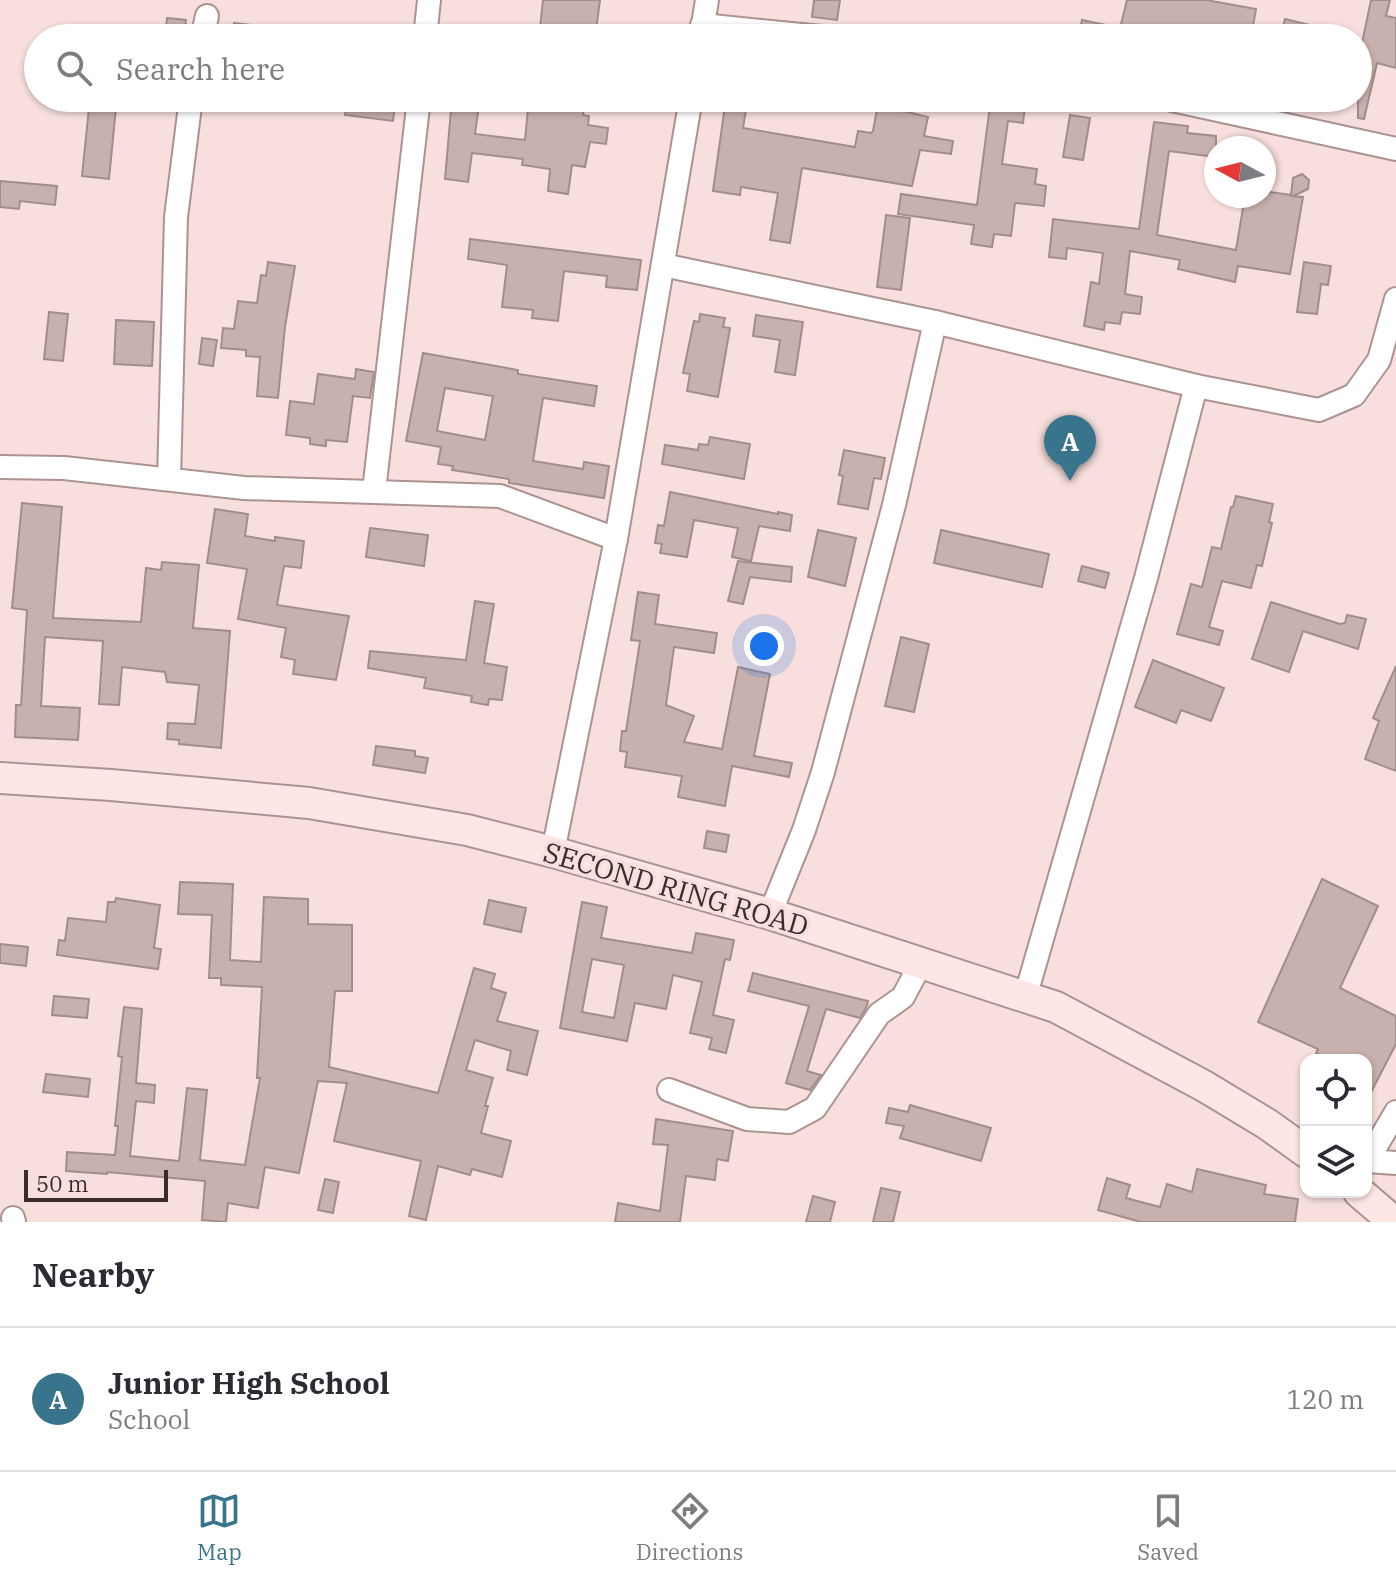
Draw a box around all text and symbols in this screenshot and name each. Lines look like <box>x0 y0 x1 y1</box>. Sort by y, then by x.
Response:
search box <box>24 24 1372 112</box>
icon: search <box>52 46 96 90</box>
text: Search here <box>116 49 285 88</box>
north arrow <box>1204 136 1276 208</box>
pin: A <box>1044 415 1096 481</box>
your location <box>744 626 784 666</box>
street label: SECOND RING ROAD <box>539 833 813 944</box>
map controls <box>1300 1054 1372 1198</box>
button: locate <box>1300 1054 1372 1126</box>
button: layers <box>1300 1126 1372 1198</box>
scale bar <box>24 1166 168 1202</box>
text: 50 m <box>36 1169 88 1198</box>
text: Nearby <box>32 1252 154 1296</box>
text: Junior High School <box>108 1363 390 1402</box>
text: A <box>49 1382 67 1416</box>
text: 120 m <box>1286 1382 1364 1416</box>
text: School <box>108 1402 190 1436</box>
tab: Map <box>197 1489 242 1566</box>
tab: Directions <box>636 1489 743 1566</box>
tab: Saved <box>1137 1489 1199 1566</box>

